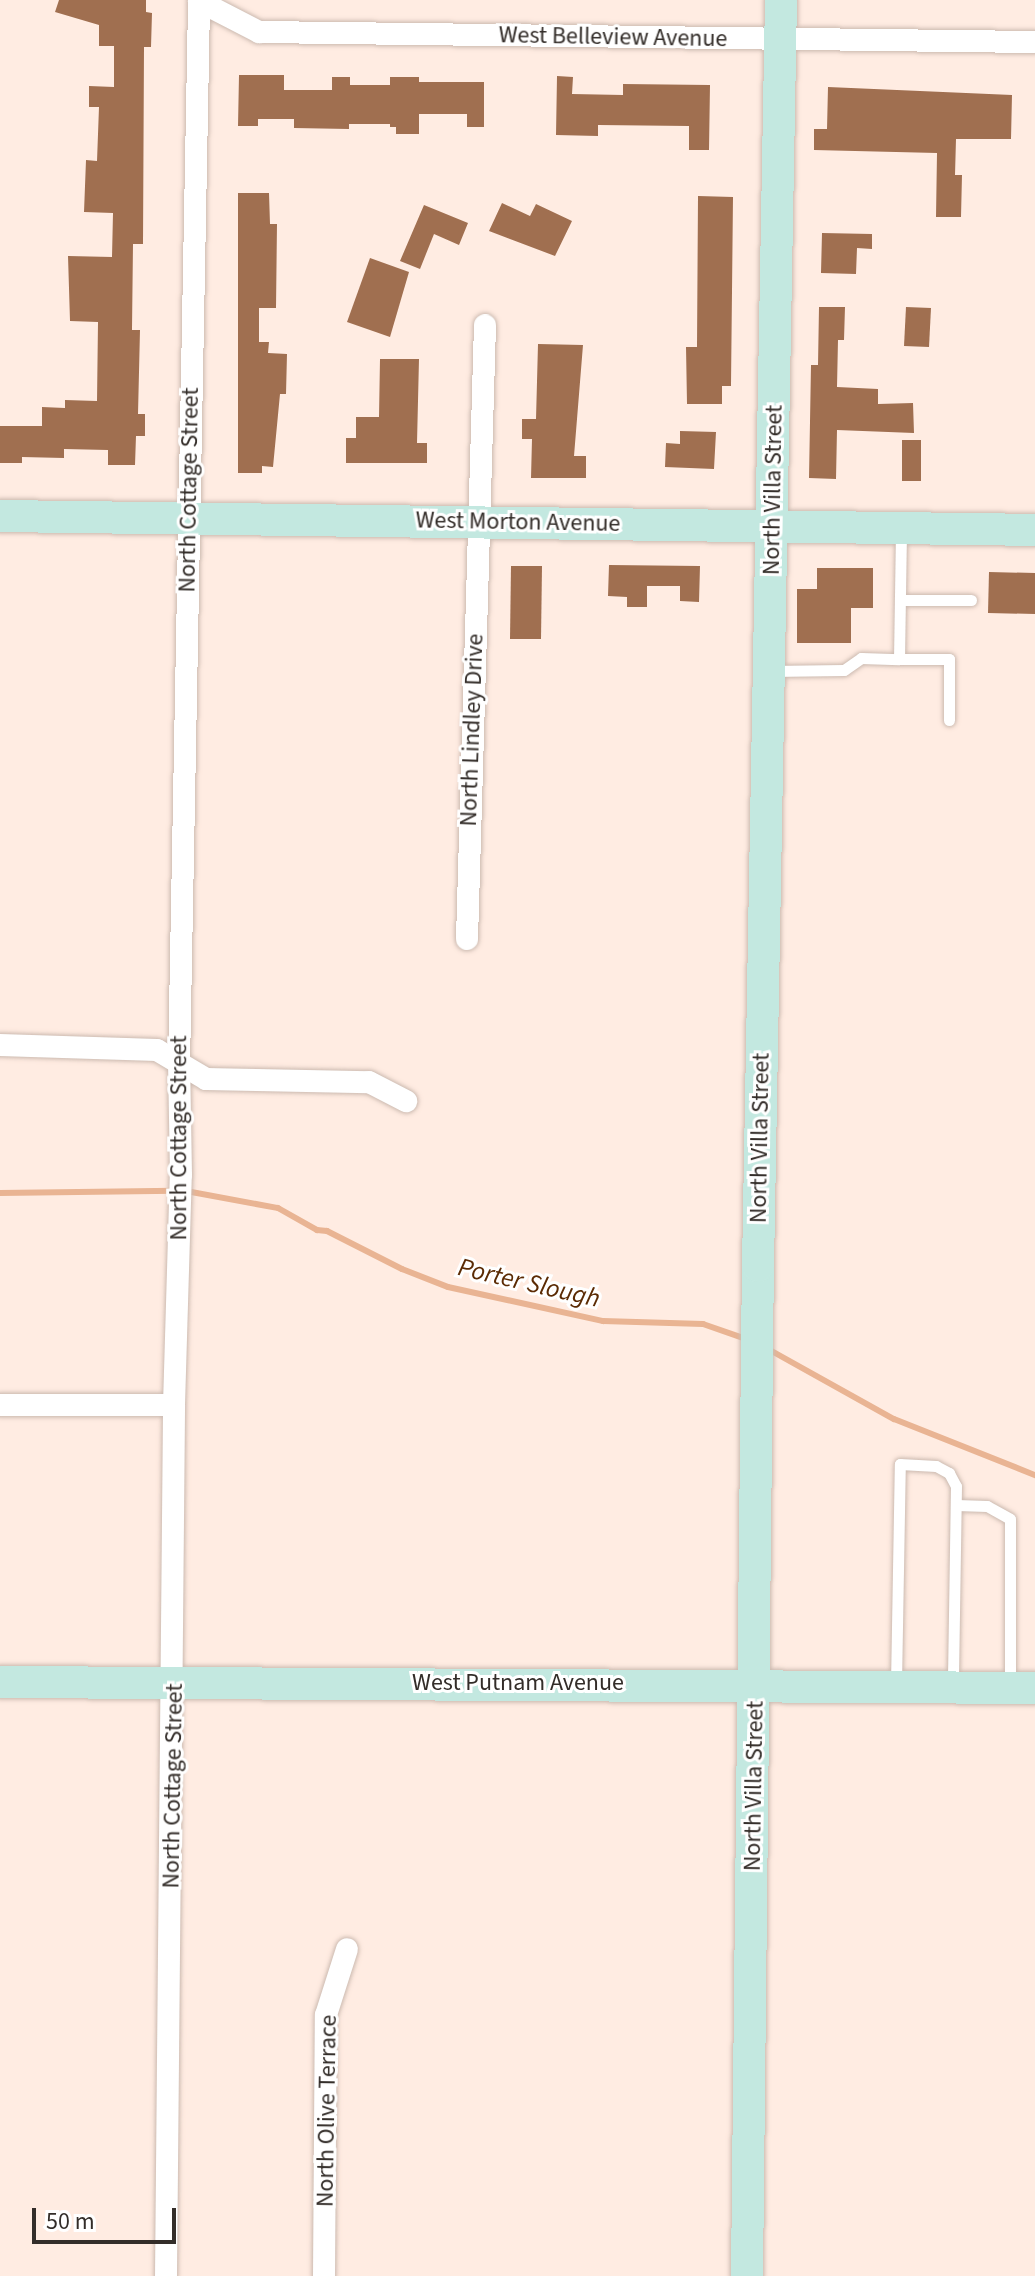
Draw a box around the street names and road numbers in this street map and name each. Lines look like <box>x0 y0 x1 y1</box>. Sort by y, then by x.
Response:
street label: West Belleview Avenue <box>498 21 728 53</box>
street label: North Cottage Street <box>173 387 205 593</box>
street label: North Villa Street <box>757 405 789 575</box>
street label: West Morton Avenue <box>415 506 621 538</box>
street label: North Lindley Drive <box>454 633 490 827</box>
street label: North Cottage Street <box>165 1035 193 1241</box>
street label: North Villa Street <box>744 1053 776 1223</box>
street label: West Putnam Avenue <box>412 1669 624 1697</box>
street label: North Cottage Street <box>157 1683 189 1889</box>
street label: North Villa Street <box>738 1701 770 1871</box>
street label: North Olive Terrace <box>311 2015 343 2207</box>

